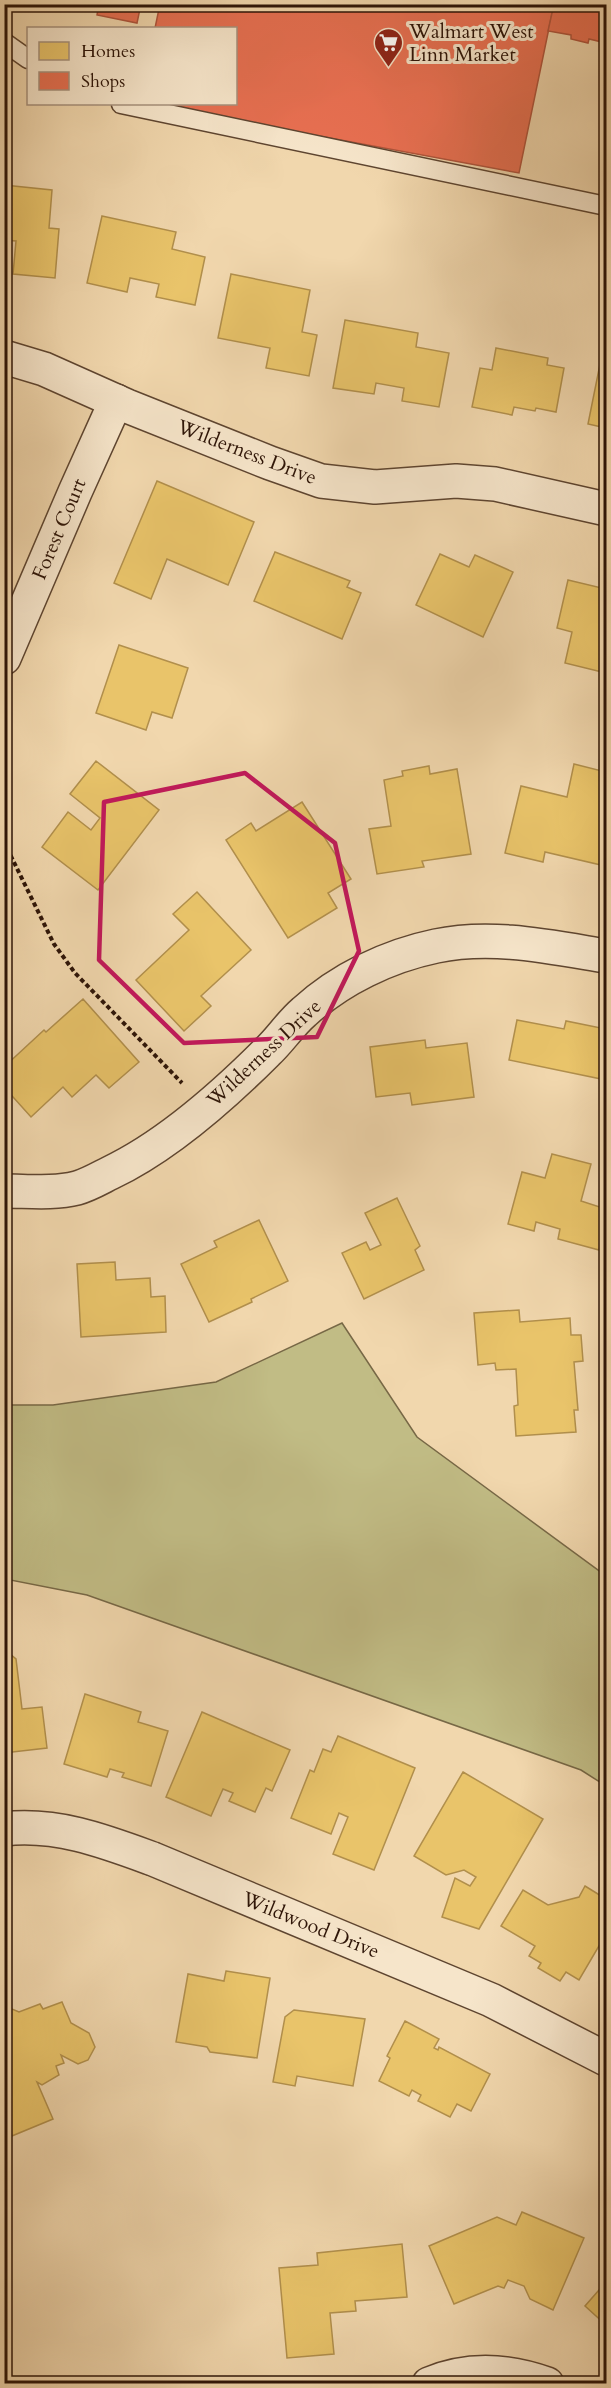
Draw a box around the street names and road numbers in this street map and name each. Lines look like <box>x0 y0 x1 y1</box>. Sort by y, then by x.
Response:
street label: Wilderness Drive <box>172 413 321 491</box>
street label: Forest Court <box>26 474 93 584</box>
street label: Wilderness Drive <box>200 993 327 1114</box>
street label: Wildwood Drive <box>238 1885 384 1965</box>

